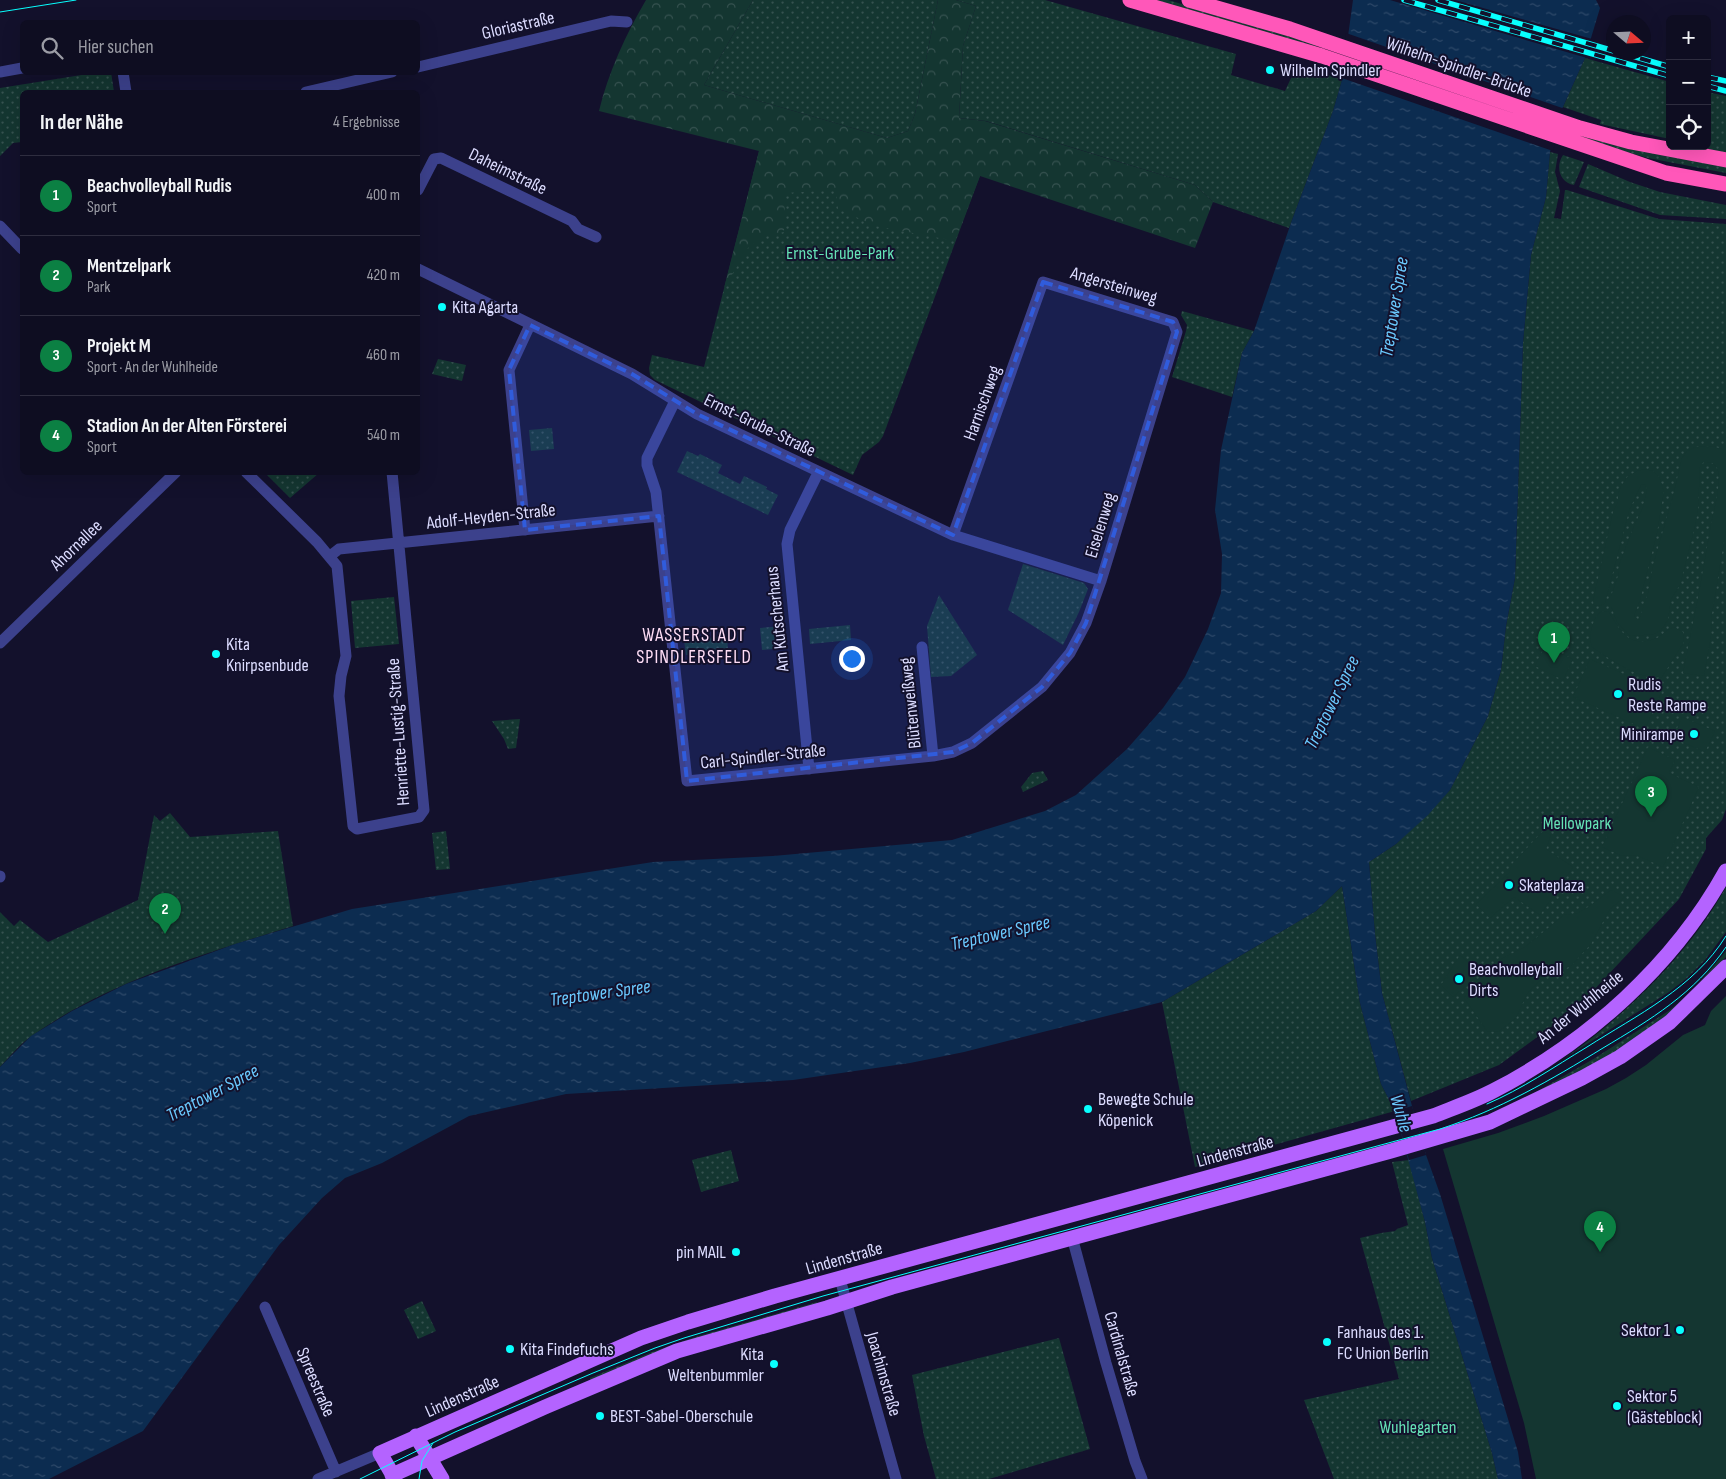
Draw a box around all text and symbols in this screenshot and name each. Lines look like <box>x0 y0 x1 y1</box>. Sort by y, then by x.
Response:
street label: Gloriastraße <box>480 7 556 44</box>
north arrow <box>1606 15 1651 60</box>
map controls <box>1666 15 1711 150</box>
button: + <box>1666 15 1711 60</box>
search box <box>20 20 420 75</box>
street label: Wilhelm-Spindler-Brücke <box>1383 33 1534 102</box>
icon: search <box>38 34 66 62</box>
text: Hier suchen <box>78 36 154 59</box>
place label: Wilhelm Spindler <box>1280 60 1381 81</box>
button: − <box>1666 60 1711 105</box>
marker: Wilhelm Spindler <box>1264 64 1276 76</box>
button: locate <box>1666 105 1711 150</box>
text: In der Nähe <box>40 110 123 135</box>
text: 4 Ergebnisse <box>333 113 400 132</box>
street label: Daheimstraße <box>465 144 550 199</box>
text: Beachvolleyball Rudis <box>87 175 232 198</box>
text: 1 <box>53 186 59 205</box>
text: 400 m <box>366 186 400 205</box>
text: Sport <box>87 198 117 217</box>
park label: Ernst-Grube-Park <box>786 243 894 264</box>
text: Mentzelpark <box>87 255 171 278</box>
water label: Treptower Spree <box>1375 255 1414 359</box>
street label: Angersteinweg <box>1067 262 1160 309</box>
text: 2 <box>52 266 60 285</box>
text: 420 m <box>367 266 400 285</box>
text: Park <box>87 278 110 297</box>
place label: Kita Agarta <box>452 297 518 318</box>
marker: Kita Agarta <box>436 301 448 313</box>
text: Projekt M <box>87 335 151 358</box>
text: 3 <box>52 346 60 365</box>
text: 460 m <box>366 346 400 365</box>
text: Sport · An der Wuhlheide <box>87 358 218 377</box>
street label: Harnischweg <box>959 363 1006 443</box>
street label: Ernst-Grube-Straße <box>701 389 819 462</box>
text: Stadion An der Alten Försterei <box>87 415 287 438</box>
text: 4 <box>52 426 60 445</box>
text: 540 m <box>367 426 400 445</box>
text: Sport <box>87 438 117 457</box>
street label: Eiselenweg <box>1081 490 1120 560</box>
street label: Adolf-Heyden-Straße <box>425 499 556 534</box>
street label: Ahornallee <box>45 516 107 576</box>
street label: Am Kutscherhaus <box>762 565 794 674</box>
pin: 1 <box>1538 622 1570 663</box>
district label: WASSERSTADT SPINDLERSFELD <box>636 624 752 669</box>
place label: Kita Knirpsenbude <box>226 634 309 676</box>
your location <box>839 646 865 672</box>
marker: Kita Knirpsenbude <box>210 648 222 660</box>
water label: Treptower Spree <box>1300 652 1365 753</box>
street label: Blütenweißweg <box>895 656 926 750</box>
street label: Henriette-Lustig-Straße <box>383 658 414 806</box>
place label: Rudis Reste Rampe <box>1628 674 1707 716</box>
marker: Rudis Reste Rampe <box>1612 688 1624 700</box>
place label: Minirampe <box>1621 724 1684 745</box>
marker: Minirampe <box>1688 728 1700 740</box>
street label: Carl-Spindler-Straße <box>699 739 827 774</box>
pin: 3 <box>1635 776 1667 817</box>
park label: Mellowpark <box>1543 813 1611 834</box>
place label: Skateplaza <box>1519 875 1584 896</box>
marker: Skateplaza <box>1503 879 1515 891</box>
pin: 2 <box>149 893 181 934</box>
water label: Treptower Spree <box>948 911 1053 956</box>
place label: Beachvolleyball Dirts <box>1469 959 1562 1001</box>
street label: An der Wuhlheide <box>1532 966 1628 1049</box>
marker: Beachvolleyball Dirts <box>1453 973 1465 985</box>
water label: Treptower Spree <box>548 975 653 1012</box>
water label: Treptower Spree <box>163 1059 263 1127</box>
place label: Bewegte Schule Köpenick <box>1098 1089 1194 1131</box>
water label: Wuhle <box>1384 1092 1417 1136</box>
marker: Bewegte Schule Köpenick <box>1082 1103 1094 1115</box>
street label: Lindenstraße <box>1194 1131 1276 1172</box>
pin: 4 <box>1584 1211 1616 1252</box>
street label: Lindenstraße <box>803 1238 885 1279</box>
place label: pin MAIL <box>676 1242 726 1263</box>
marker: pin MAIL <box>730 1246 742 1258</box>
street label: Cardinalstraße <box>1099 1309 1144 1399</box>
place label: Sektor 1 <box>1621 1320 1671 1341</box>
place label: Fanhaus des 1. FC Union Berlin <box>1337 1322 1429 1364</box>
marker: Sektor 1 <box>1674 1324 1686 1336</box>
street label: Joachimstraße <box>861 1329 906 1419</box>
marker: Fanhaus des 1. FC Union Berlin <box>1321 1336 1333 1348</box>
place label: Kita Findefuchs <box>520 1339 614 1360</box>
marker: Kita Findefuchs <box>504 1343 516 1355</box>
street label: Spreestraße <box>292 1344 339 1420</box>
place label: Kita Weltenbummler <box>668 1344 764 1386</box>
marker: Kita Weltenbummler <box>768 1358 780 1370</box>
street label: Lindenstraße <box>422 1371 502 1422</box>
place label: Sektor 5 (Gästeblock) <box>1627 1386 1702 1428</box>
marker: Sektor 5 (Gästeblock) <box>1611 1400 1623 1412</box>
place label: BEST-Sabel-Oberschule <box>610 1406 753 1427</box>
marker: BEST-Sabel-Oberschule <box>594 1410 606 1422</box>
park label: Wuhlegarten <box>1380 1417 1456 1438</box>

